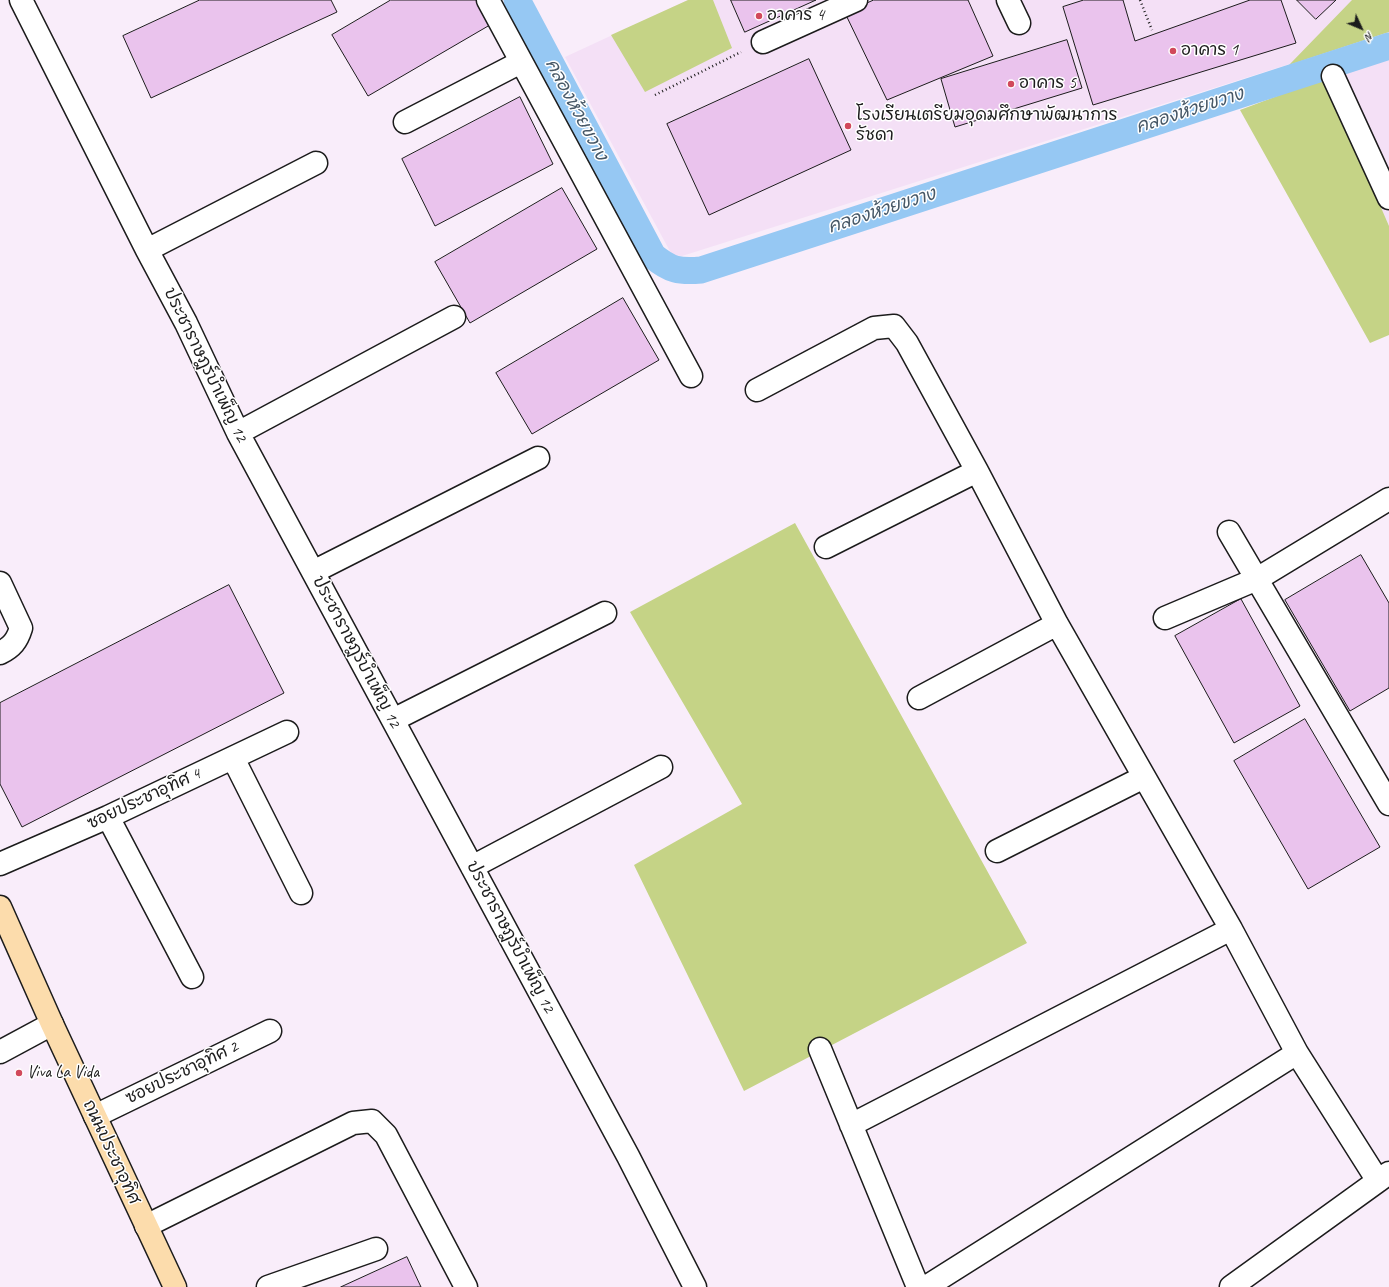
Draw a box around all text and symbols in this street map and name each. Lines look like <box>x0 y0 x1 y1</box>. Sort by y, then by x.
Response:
place label: อาคาร 4 <box>767 6 824 26</box>
north arrow <box>1341 8 1381 48</box>
marker: อาคาร 4 <box>754 11 764 21</box>
text: N <box>1362 29 1377 44</box>
place label: อาคาร 1 <box>1181 41 1238 61</box>
marker: อาคาร 1 <box>1168 46 1178 56</box>
water label: คลองห้วยขวาง <box>540 56 612 164</box>
place label: อาคาร 5 <box>1019 74 1076 94</box>
marker: อาคาร 5 <box>1006 79 1016 89</box>
water label: คลองห้วยขวาง <box>1133 83 1247 139</box>
place label: โรงเรียนเตรียมอุดมศึกษาพัฒนาการ รัชดา <box>856 106 1117 146</box>
marker: โรงเรียนเตรียมอุดมศึกษาพัฒนาการ รัชดา <box>843 121 853 131</box>
water label: คลองห้วยขวาง <box>825 183 939 239</box>
street label: ประชาราษฎร์บำเพ็ญ 12 <box>159 285 251 445</box>
street label: ประชาราษฎร์บำเพ็ญ 12 <box>307 573 405 731</box>
street label: ซอยประชาอุทิศ 4 <box>84 764 204 834</box>
street label: ประชาราษฎร์บำเพ็ญ 12 <box>461 858 559 1016</box>
street label: ซอยประชาอุทิศ 2 <box>123 1037 241 1109</box>
place label: Viva La Vida <box>27 1063 99 1083</box>
marker: Viva La Vida <box>14 1068 24 1078</box>
street label: ถนนประชาอุทิศ <box>78 1097 144 1207</box>

